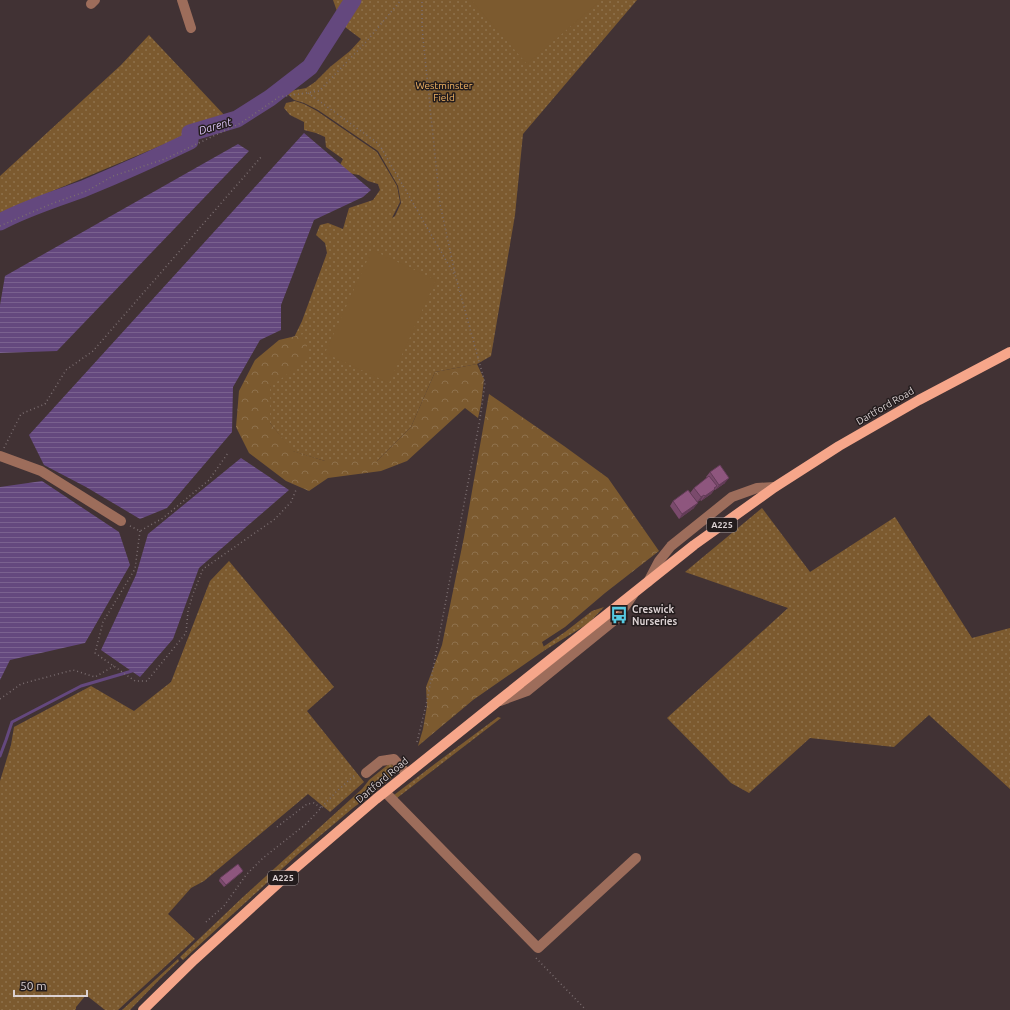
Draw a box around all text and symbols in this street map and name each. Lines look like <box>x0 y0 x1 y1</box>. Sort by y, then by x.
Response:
park label: Westminster Field <box>415 80 473 103</box>
water label: Darent <box>197 115 234 137</box>
street label: Dartford Road <box>854 385 916 427</box>
road number: A225 <box>707 518 737 532</box>
place label: Creswick Nurseries <box>632 604 678 627</box>
bus stop icon: Creswick Nurseries <box>609 605 629 625</box>
street label: Dartford Road <box>354 755 410 805</box>
road number: A225 <box>268 871 298 885</box>
scale bar <box>14 972 87 998</box>
text: 50 m <box>20 979 47 992</box>

